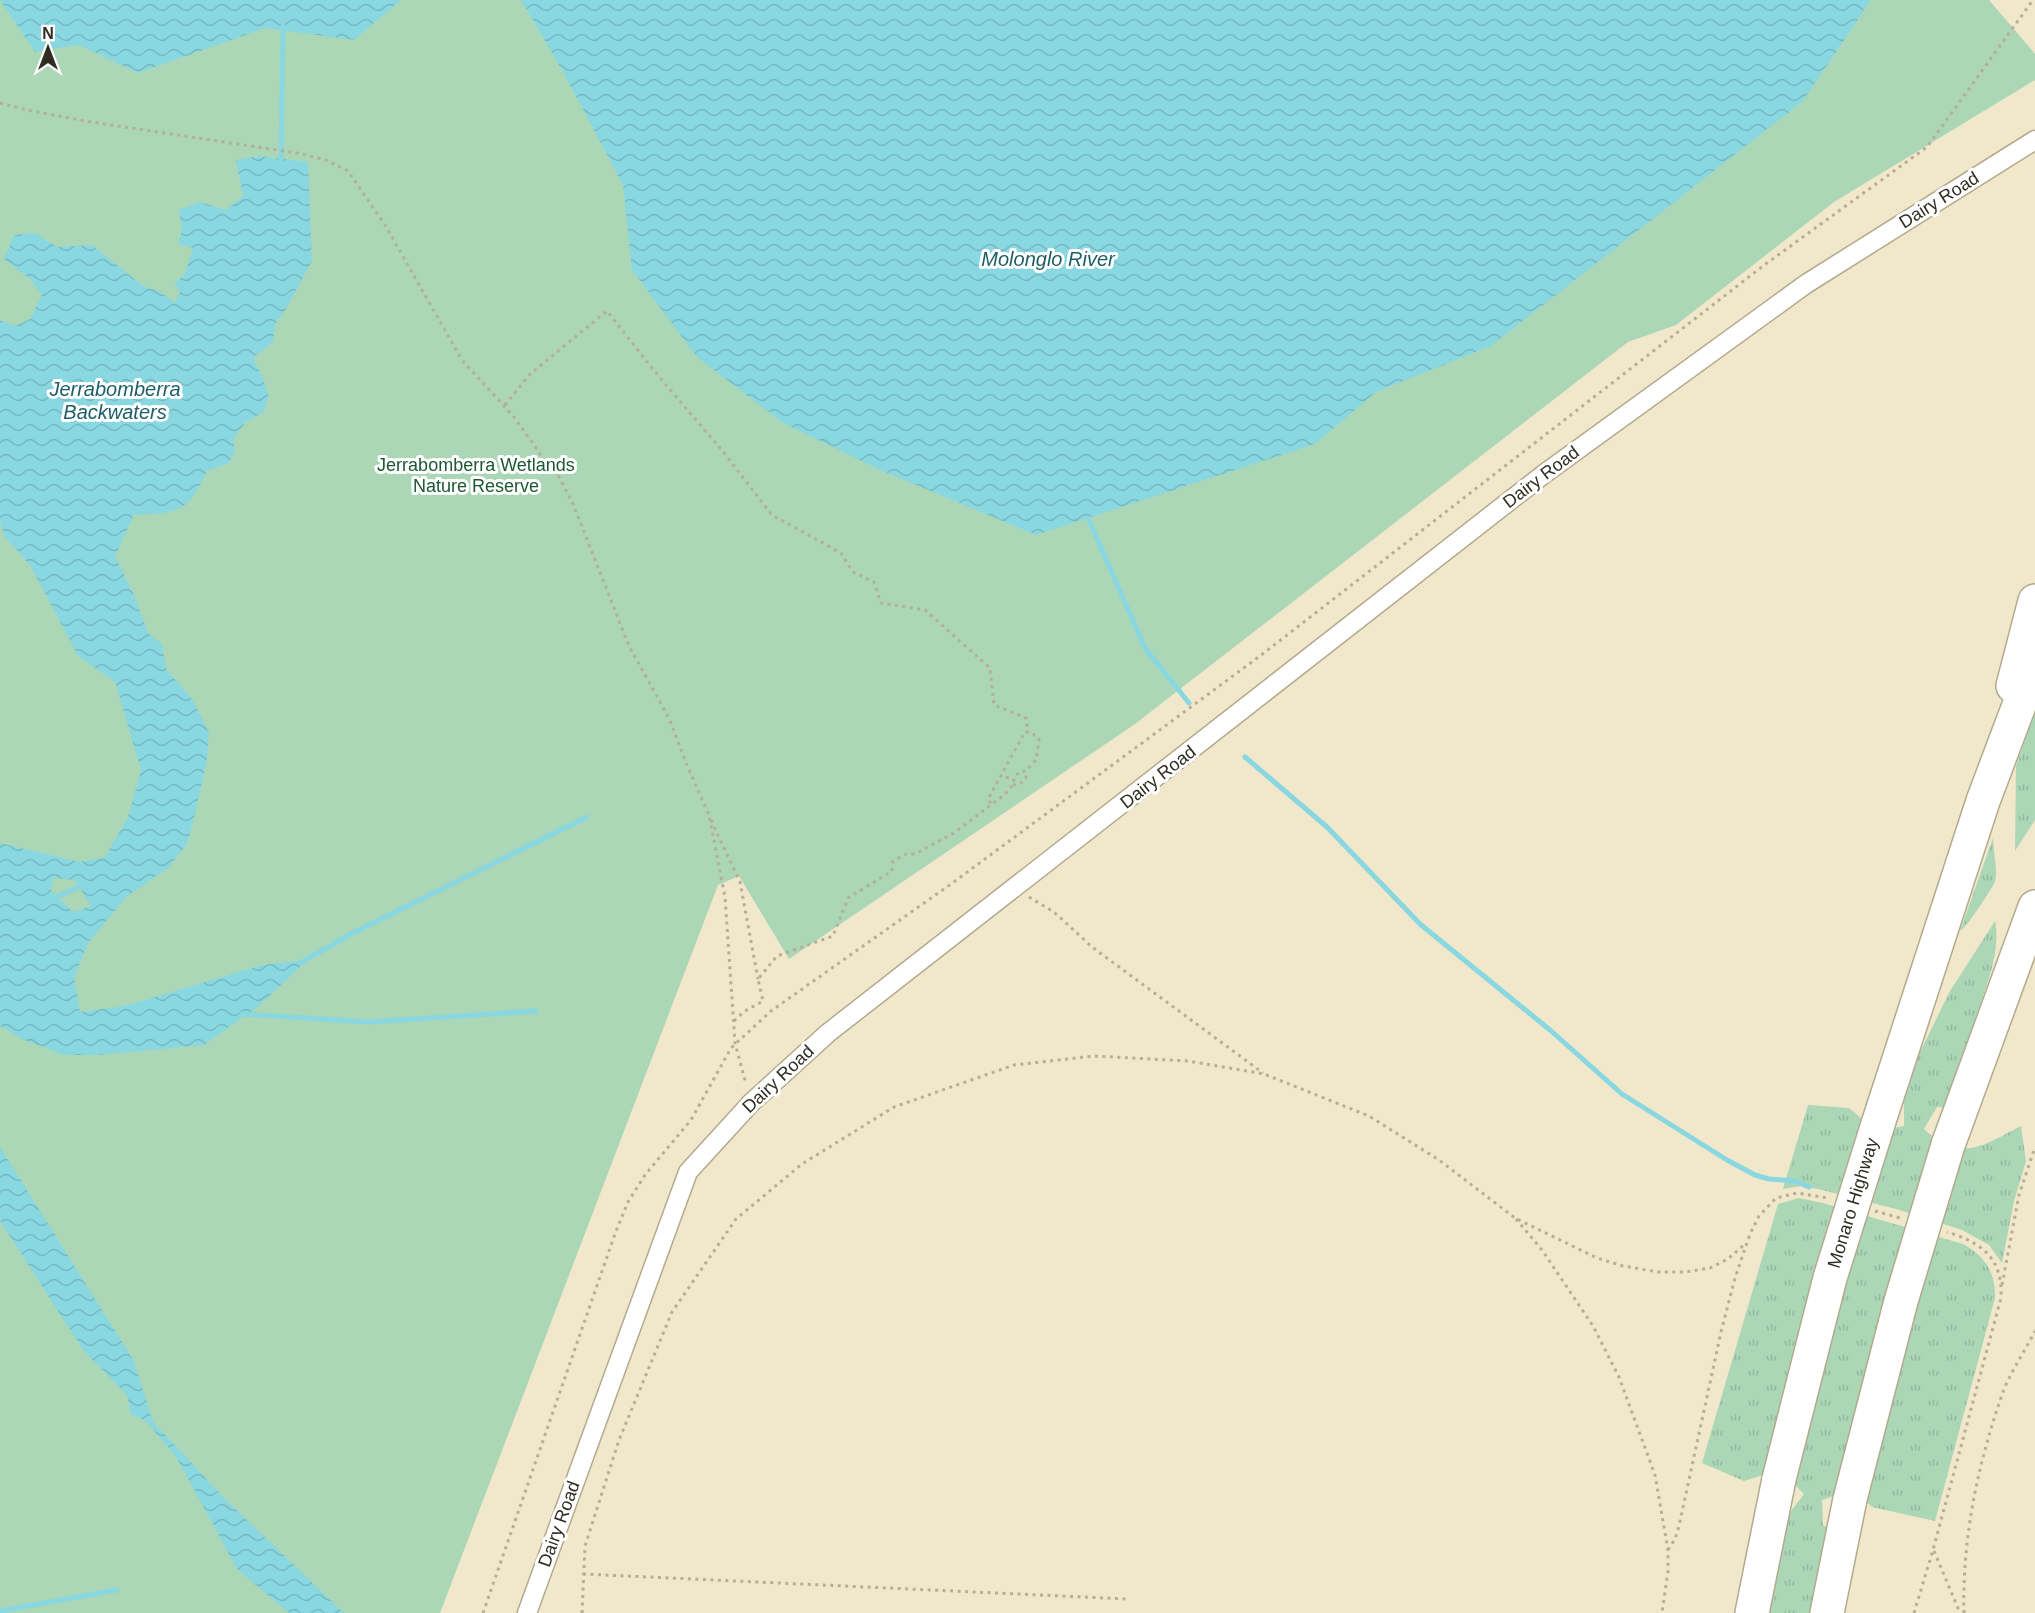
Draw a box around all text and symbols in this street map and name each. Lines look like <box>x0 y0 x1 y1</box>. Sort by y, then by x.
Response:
north arrow <box>18 18 78 78</box>
text: N <box>42 25 54 42</box>
street label: Dairy Road <box>1896 168 1982 232</box>
water label: Molonglo River <box>981 248 1116 270</box>
water label: Jerrabomberra Backwaters <box>48 378 181 423</box>
street label: Dairy Road <box>1499 442 1583 512</box>
park label: Jerrabomberra Wetlands Nature Reserve <box>377 455 575 496</box>
street label: Dairy Road <box>1116 741 1200 813</box>
street label: Dairy Road <box>738 1041 818 1117</box>
street label: Monaro Highway <box>1824 1135 1882 1271</box>
street label: Dairy Road <box>534 1478 584 1570</box>

